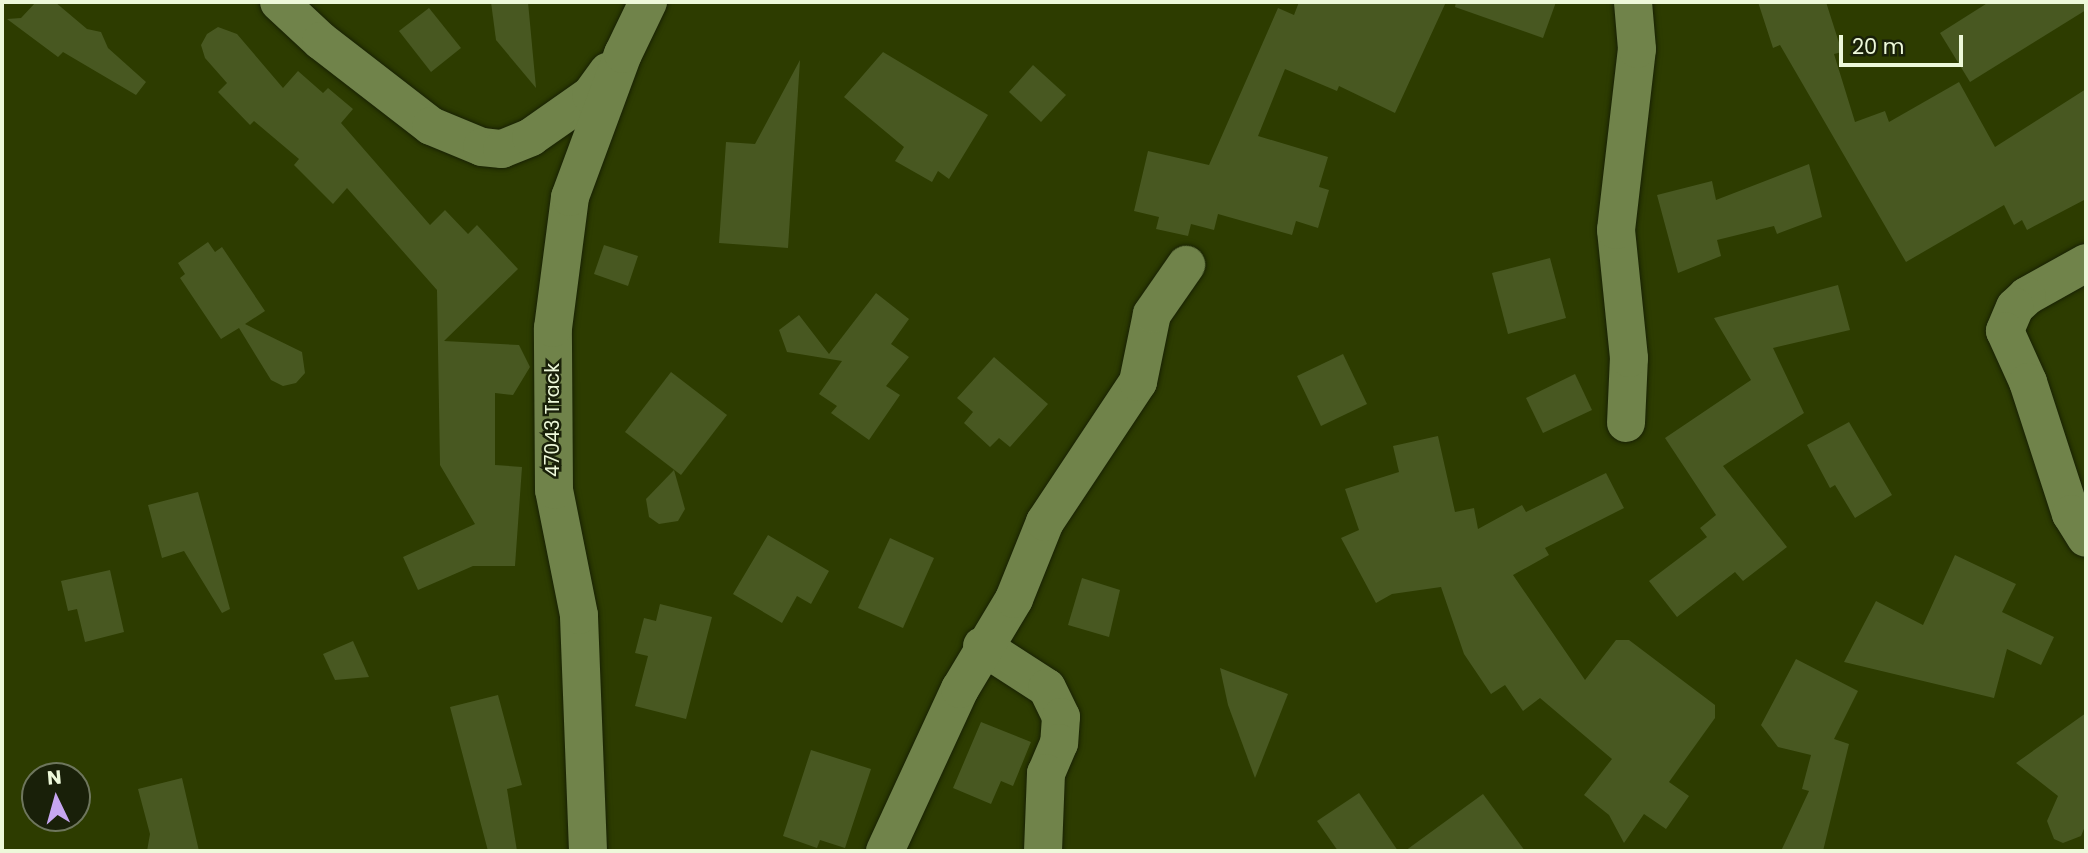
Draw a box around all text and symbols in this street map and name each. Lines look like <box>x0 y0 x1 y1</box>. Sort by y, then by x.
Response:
scale bar <box>1843 21 1967 65</box>
text: 20 m <box>1852 32 1905 61</box>
street label: 47043 Track <box>542 363 564 477</box>
north arrow <box>21 762 91 832</box>
text: N <box>46 764 63 792</box>

